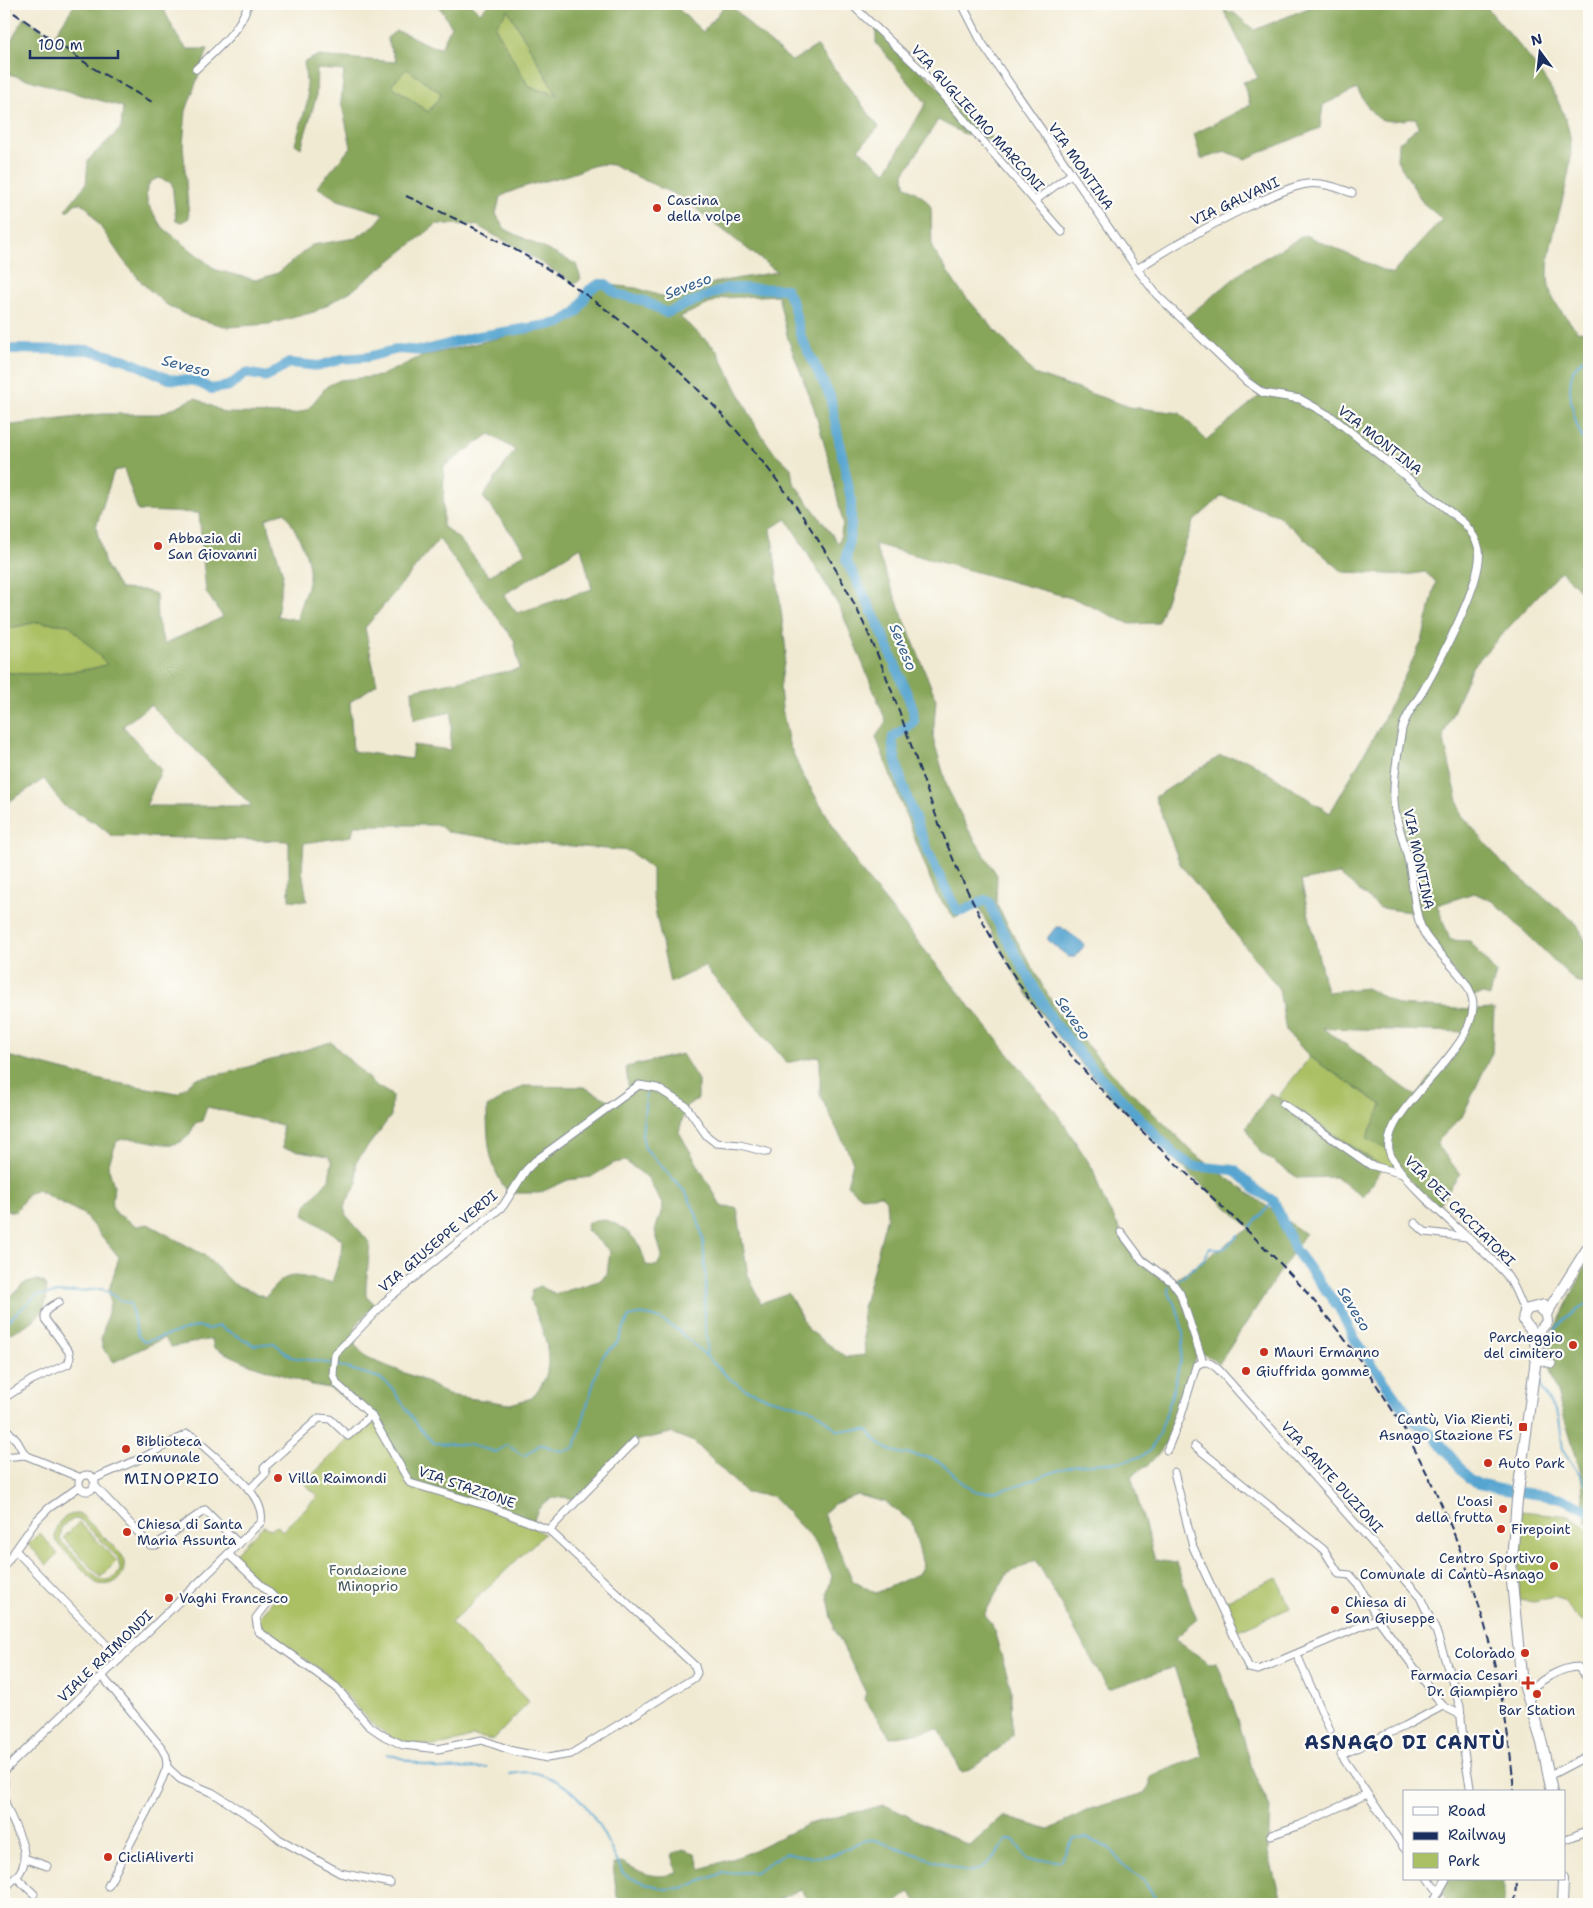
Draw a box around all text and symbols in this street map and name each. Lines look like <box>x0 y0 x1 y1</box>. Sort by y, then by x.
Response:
scale bar <box>30 28 118 60</box>
north arrow <box>1516 28 1566 78</box>
text: N <box>1529 29 1544 50</box>
text: 100 m <box>38 35 83 55</box>
street label: VIA GUGLIELMO MARCONI <box>907 41 1049 195</box>
street label: VIA MONTINA <box>1044 119 1118 213</box>
street label: VIA GALVANI <box>1188 172 1282 229</box>
place label: Cascina della volpe <box>667 191 741 225</box>
marker: Cascina della volpe <box>651 202 663 214</box>
water label: Seveso <box>662 268 714 304</box>
water label: Seveso <box>160 350 212 382</box>
street label: VIA MONTINA <box>1334 401 1426 479</box>
place label: Abbazia di San Giovanni <box>168 529 257 563</box>
marker: Abbazia di San Giovanni <box>152 540 164 552</box>
water label: Seveso <box>885 621 921 673</box>
street label: VIA MONTINA <box>1400 807 1438 911</box>
water label: Seveso <box>1051 992 1095 1044</box>
street label: VIA DEI CACCIATORI <box>1401 1152 1519 1270</box>
street label: VIA GIUSEPPE VERDI <box>375 1186 501 1296</box>
water label: Seveso <box>1333 1283 1375 1335</box>
place label: Parcheggio del cimitero <box>1483 1328 1563 1362</box>
marker: Parcheggio del cimitero <box>1567 1339 1579 1351</box>
place label: Mauri Ermanno <box>1274 1343 1379 1361</box>
marker: Mauri Ermanno <box>1258 1346 1270 1358</box>
place label: Giuffrida gomme <box>1256 1362 1370 1380</box>
marker: Giuffrida gomme <box>1240 1365 1252 1377</box>
place label: Cantù, Via Rienti, Asnago Stazione FS <box>1379 1410 1513 1444</box>
street label: VIA SANTE DUZIONI <box>1277 1417 1387 1537</box>
marker: Cantù, Via Rienti, Asnago Stazione FS <box>1517 1421 1529 1433</box>
place label: Biblioteca comunale <box>136 1432 202 1466</box>
marker: Biblioteca comunale <box>120 1443 132 1455</box>
place label: Auto Park <box>1498 1454 1565 1472</box>
marker: Auto Park <box>1482 1457 1494 1469</box>
street label: VIA STAZIONE <box>416 1462 518 1512</box>
district label: MINOPRIO <box>124 1468 220 1489</box>
place label: Villa Raimondi <box>288 1469 387 1487</box>
marker: Villa Raimondi <box>272 1472 284 1484</box>
place label: L'oasi della frutta <box>1415 1492 1493 1526</box>
marker: L'oasi della frutta <box>1497 1503 1509 1515</box>
place label: Chiesa di Santa Maria Assunta <box>137 1515 243 1549</box>
place label: Firepoint <box>1511 1520 1571 1538</box>
marker: Firepoint <box>1495 1523 1507 1535</box>
marker: Chiesa di Santa Maria Assunta <box>121 1526 133 1538</box>
place label: Centro Sportivo Comunale di Cantù-Asnago <box>1360 1549 1544 1583</box>
marker: Centro Sportivo Comunale di Cantù-Asnago <box>1548 1560 1560 1572</box>
park label: Fondazione Minoprio <box>329 1561 407 1595</box>
place label: Vaghi Francesco <box>179 1589 288 1607</box>
marker: Vaghi Francesco <box>163 1592 175 1604</box>
place label: Chiesa di San Giuseppe <box>1345 1593 1435 1627</box>
marker: Chiesa di San Giuseppe <box>1329 1604 1341 1616</box>
street label: VIALE RAIMONDI <box>54 1606 157 1706</box>
place label: Colorado <box>1455 1644 1515 1662</box>
marker: Colorado <box>1519 1647 1531 1659</box>
place label: Farmacia Cesari Dr. Giampiero <box>1410 1666 1518 1700</box>
marker: Farmacia Cesari Dr. Giampiero <box>1522 1677 1534 1689</box>
marker: Bar Station <box>1531 1688 1543 1700</box>
place label: Bar Station <box>1499 1701 1576 1719</box>
district label: ASNAGO DI CANTÙ <box>1304 1729 1506 1755</box>
legend <box>1403 1790 1566 1880</box>
text: Road <box>1448 1801 1486 1821</box>
text: Railway <box>1448 1825 1506 1845</box>
place label: CicliAliverti <box>118 1848 194 1866</box>
marker: CicliAliverti <box>102 1851 114 1863</box>
text: Park <box>1448 1851 1480 1871</box>

